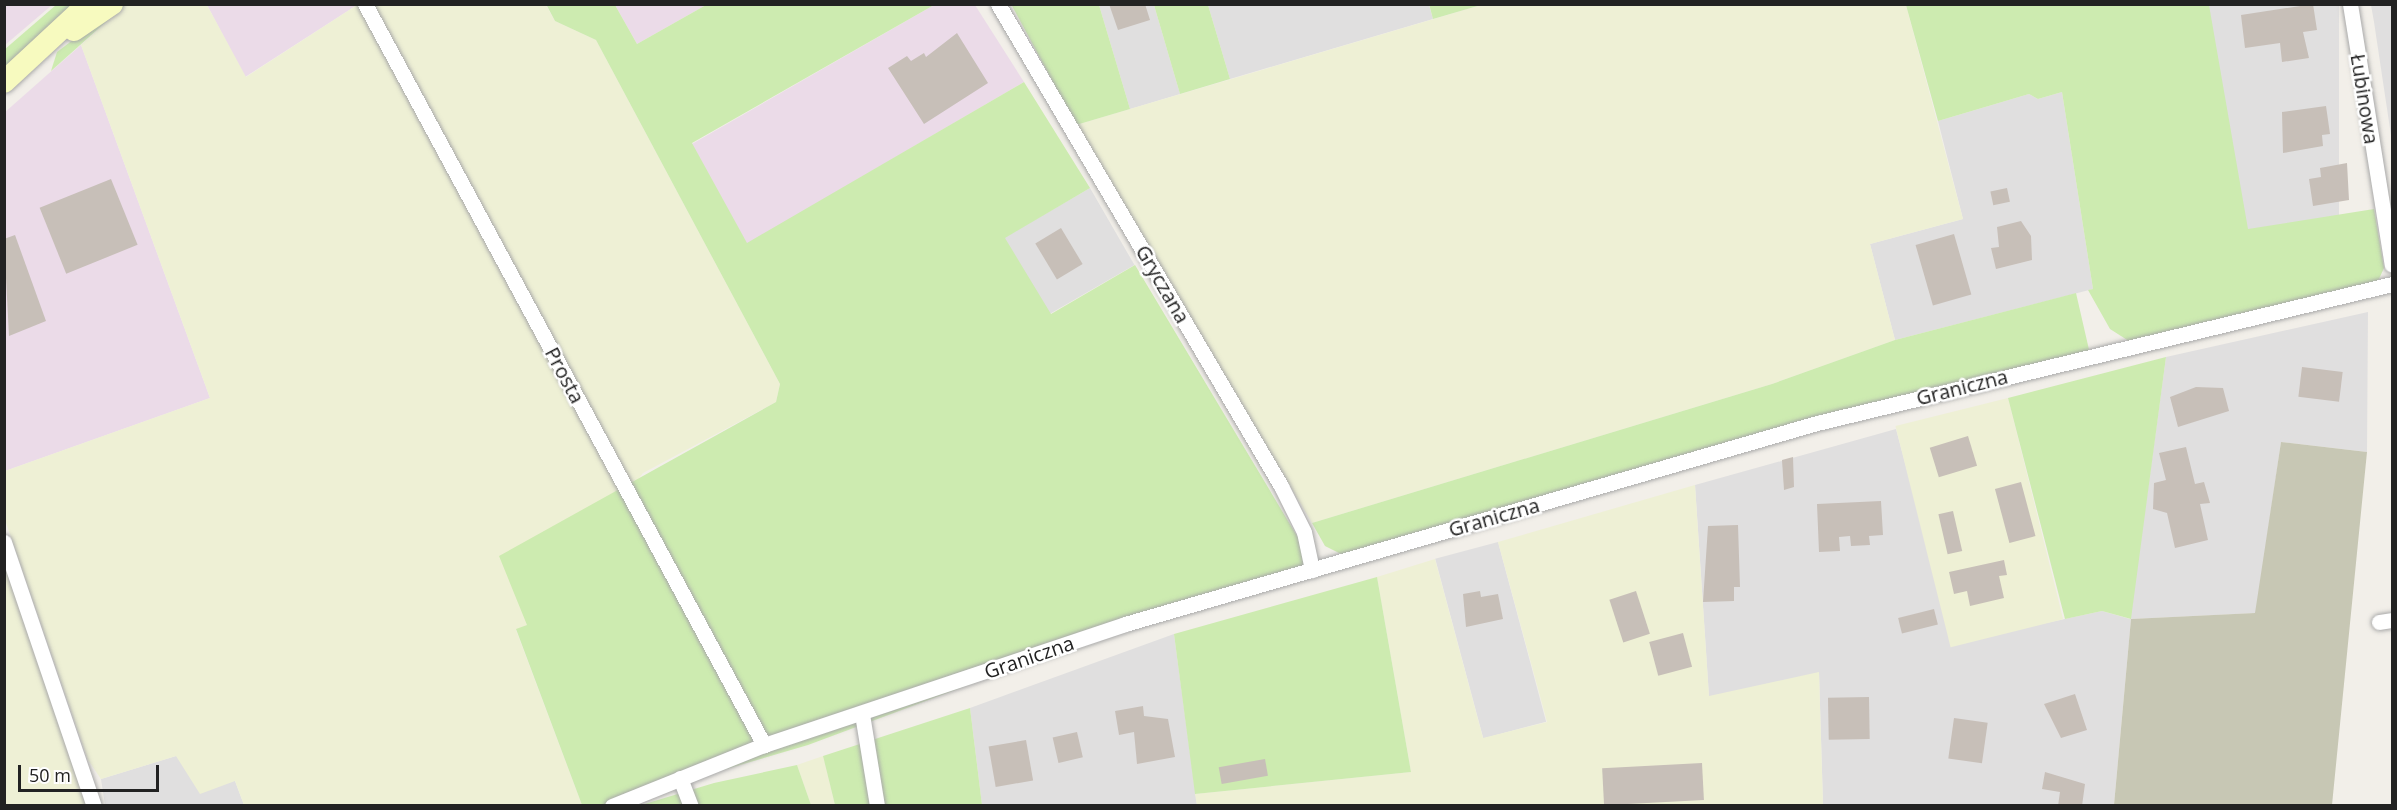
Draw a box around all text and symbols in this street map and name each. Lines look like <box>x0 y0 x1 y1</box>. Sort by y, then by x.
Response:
street label: Łubinowa <box>2346 52 2384 146</box>
street label: Gryczana <box>1131 241 1195 327</box>
street label: Prosta <box>540 343 590 407</box>
street label: Graniczna <box>1914 364 2010 410</box>
street label: Graniczna <box>1446 493 1542 541</box>
street label: Graniczna <box>981 630 1077 684</box>
scale bar <box>21 753 162 791</box>
text: 50 m <box>29 763 71 787</box>

